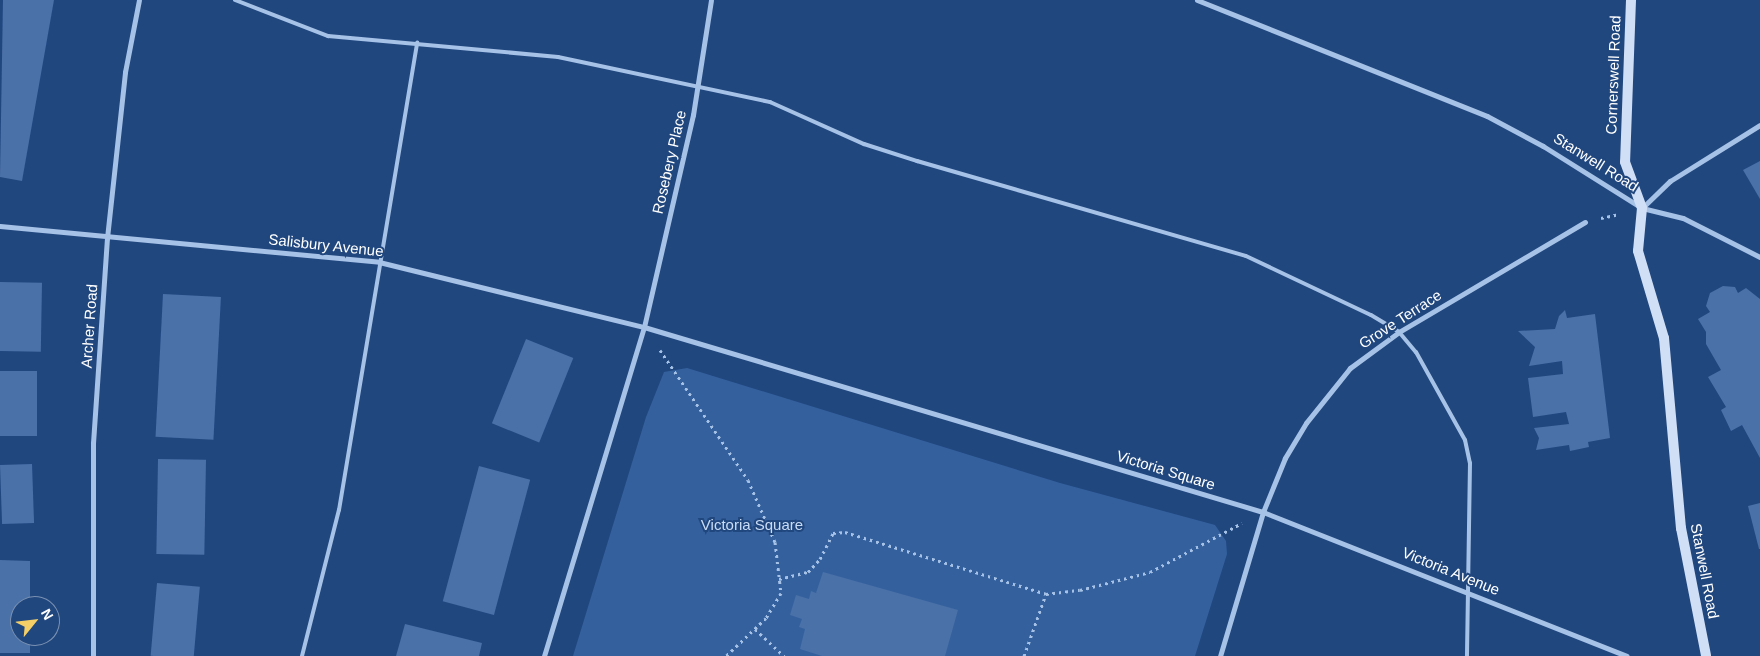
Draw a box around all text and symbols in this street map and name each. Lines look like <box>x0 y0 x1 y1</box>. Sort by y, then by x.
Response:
street label: Cornerswell Road <box>1602 15 1624 135</box>
street label: Rosebery Place <box>648 108 690 216</box>
street label: Stanwell Road <box>1550 129 1642 195</box>
street label: Salisbury Avenue <box>267 230 385 260</box>
street label: Archer Road <box>77 283 101 369</box>
street label: Grove Terrace <box>1355 286 1445 352</box>
street label: Victoria Square <box>1114 446 1218 494</box>
park label: Victoria Square <box>701 516 803 534</box>
street label: Stanwell Road <box>1687 522 1723 620</box>
street label: Victoria Avenue <box>1399 543 1503 599</box>
north arrow <box>10 596 60 646</box>
text: N <box>38 606 57 623</box>

